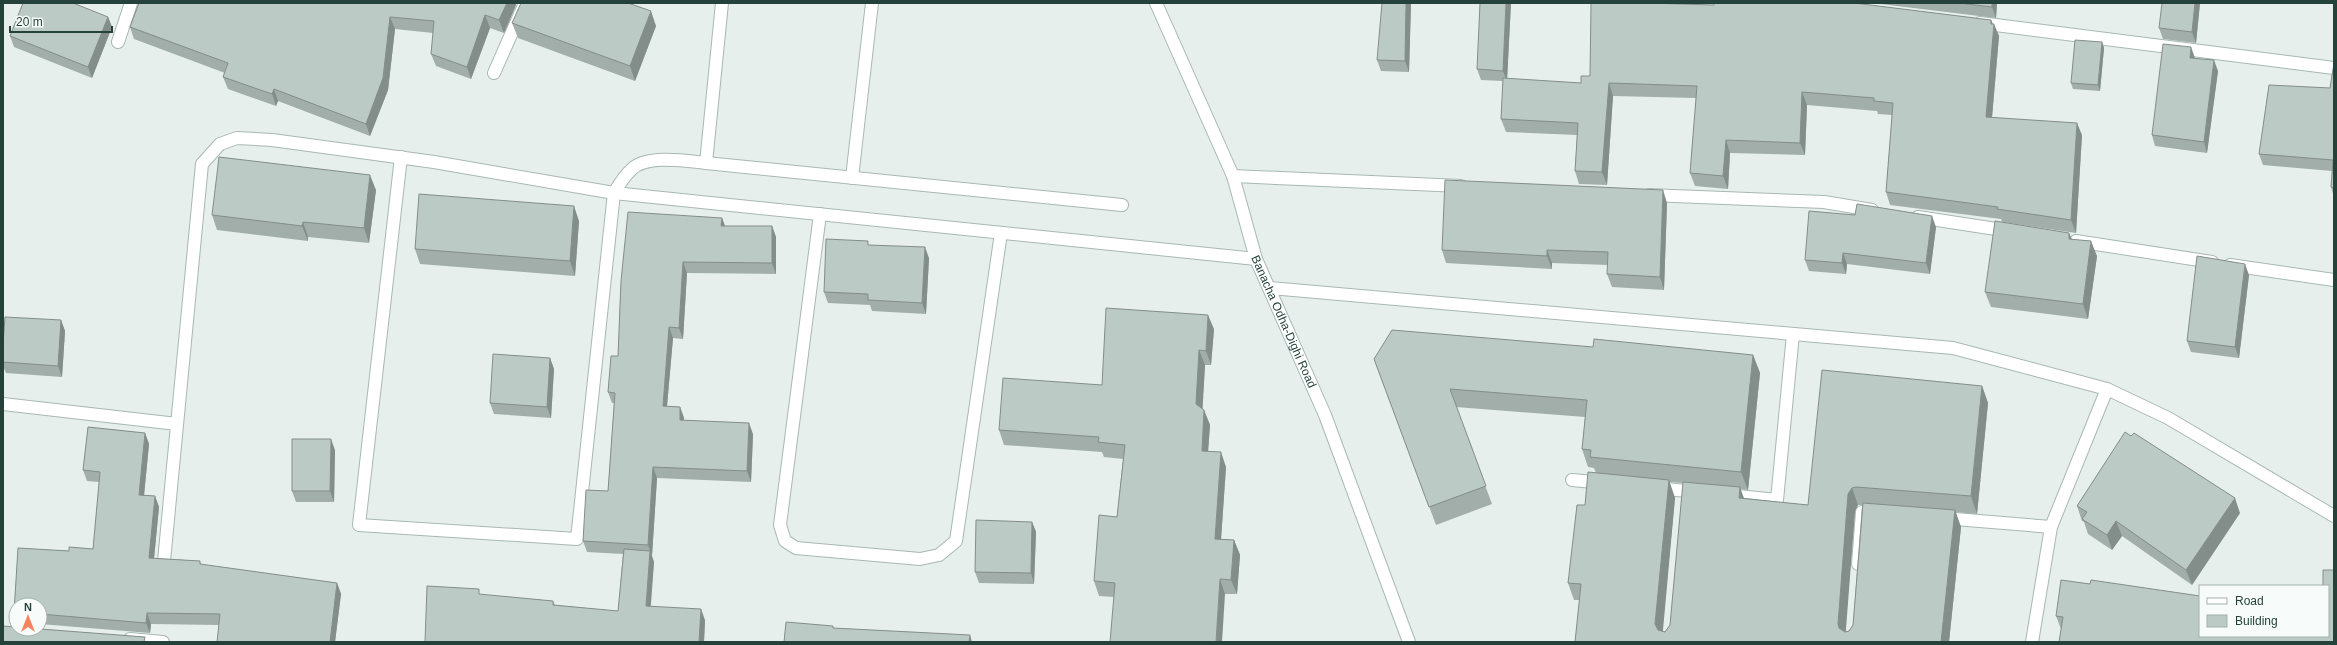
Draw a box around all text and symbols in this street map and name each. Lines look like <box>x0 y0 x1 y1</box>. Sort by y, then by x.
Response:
scale bar <box>10 8 112 34</box>
text: 20 m <box>16 15 43 29</box>
street label: Banacha Odha-Dighi Road <box>1248 253 1319 390</box>
legend <box>2199 585 2329 637</box>
text: Road <box>2235 594 2264 608</box>
north arrow <box>8 597 48 637</box>
text: N <box>24 601 32 613</box>
text: Building <box>2235 614 2278 628</box>

